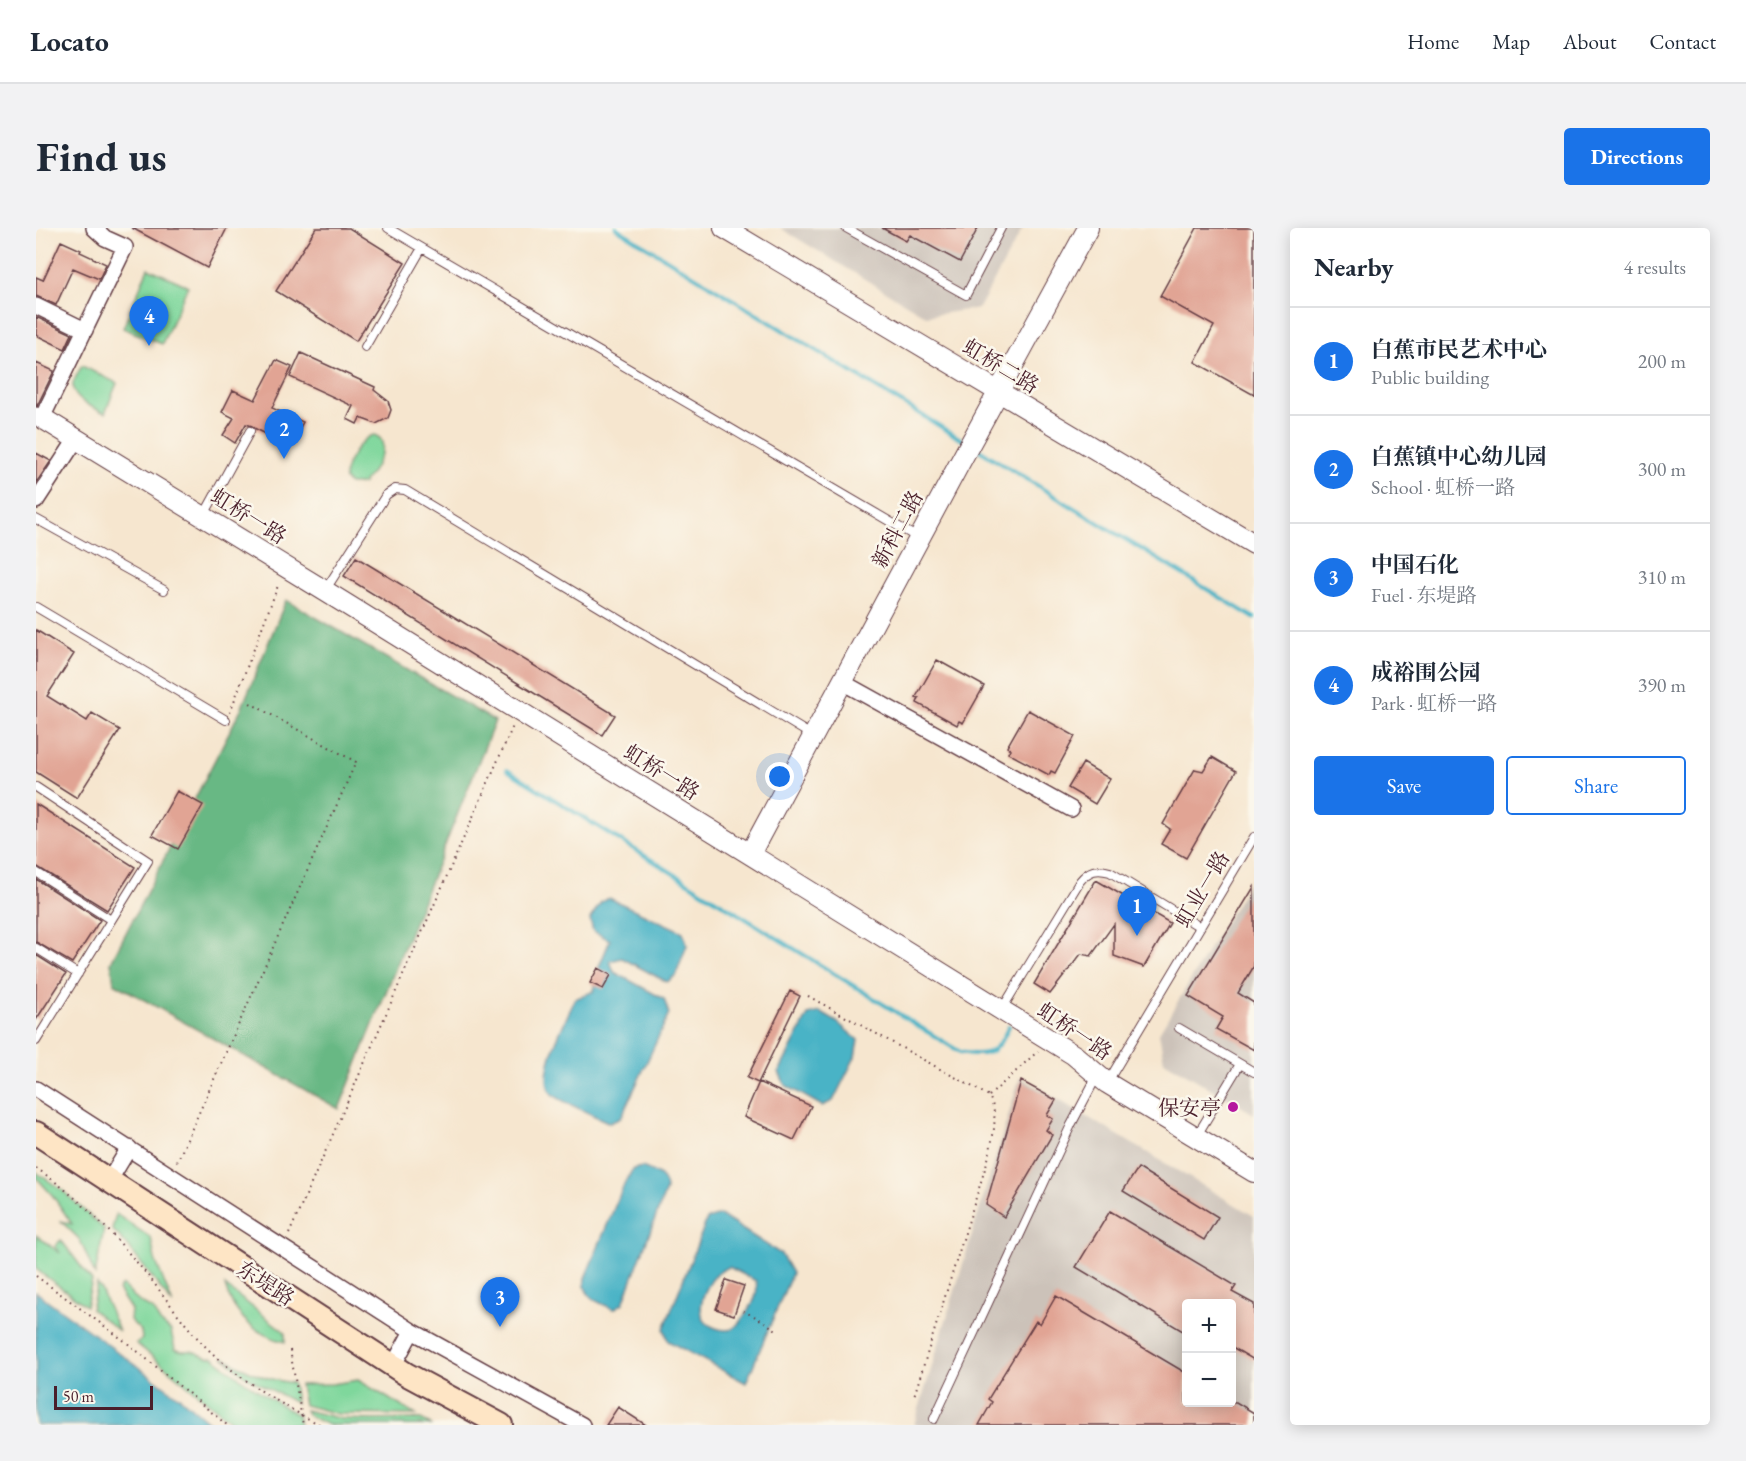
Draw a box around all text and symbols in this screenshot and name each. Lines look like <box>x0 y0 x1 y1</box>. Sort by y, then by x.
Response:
text: Locato <box>30 23 109 59</box>
text: Home <box>1407 28 1459 55</box>
text: Map <box>1492 28 1530 55</box>
text: About <box>1563 28 1616 55</box>
text: Contact <box>1649 28 1716 55</box>
button: Directions <box>1564 128 1710 185</box>
text: Find us <box>36 129 167 184</box>
text: Nearby <box>1314 250 1394 284</box>
text: 4 results <box>1623 254 1686 280</box>
pin: 4 <box>130 296 168 346</box>
street label: 虹桥二路 <box>958 333 1044 399</box>
text: 白蕉市民艺术中心 <box>1371 335 1547 364</box>
text: 1 <box>1328 348 1339 374</box>
text: 200 m <box>1638 348 1686 374</box>
text: Public building <box>1371 364 1489 390</box>
pin: 2 <box>264 410 304 459</box>
text: 白蕉镇中心幼儿园 <box>1371 442 1547 471</box>
text: 2 <box>1328 456 1339 482</box>
text: 300 m <box>1638 456 1686 482</box>
text: School · 虹桥一路 <box>1371 474 1515 500</box>
street label: 虹桥一路 <box>206 482 292 550</box>
street label: 新科二路 <box>865 486 929 572</box>
text: 中国石化 <box>1371 550 1459 579</box>
text: 3 <box>1328 564 1339 590</box>
text: 310 m <box>1638 564 1686 590</box>
text: Fuel · 东堤路 <box>1371 582 1476 608</box>
text: 成裕围公园 <box>1371 658 1481 687</box>
text: 4 <box>1328 672 1339 698</box>
text: 390 m <box>1638 672 1686 698</box>
text: Park · 虹桥一路 <box>1371 690 1497 716</box>
street label: 虹桥一路 <box>619 738 705 806</box>
button: Save <box>1314 756 1494 815</box>
button: Share <box>1506 756 1686 815</box>
your location <box>765 762 794 791</box>
street label: 虹业一路 <box>1169 846 1235 932</box>
pin: 1 <box>1118 886 1156 936</box>
street label: 虹桥一路 <box>1033 996 1117 1066</box>
place label: 保安亭 <box>1158 1094 1221 1121</box>
marker: 保安亭 <box>1226 1100 1240 1114</box>
street label: 东堤路 <box>232 1255 300 1311</box>
pin: 3 <box>480 1278 520 1327</box>
map controls <box>1182 1299 1236 1407</box>
button: + <box>1182 1299 1236 1353</box>
button: − <box>1182 1353 1236 1407</box>
scale bar <box>54 1383 153 1410</box>
text: 50 m <box>63 1386 94 1407</box>

